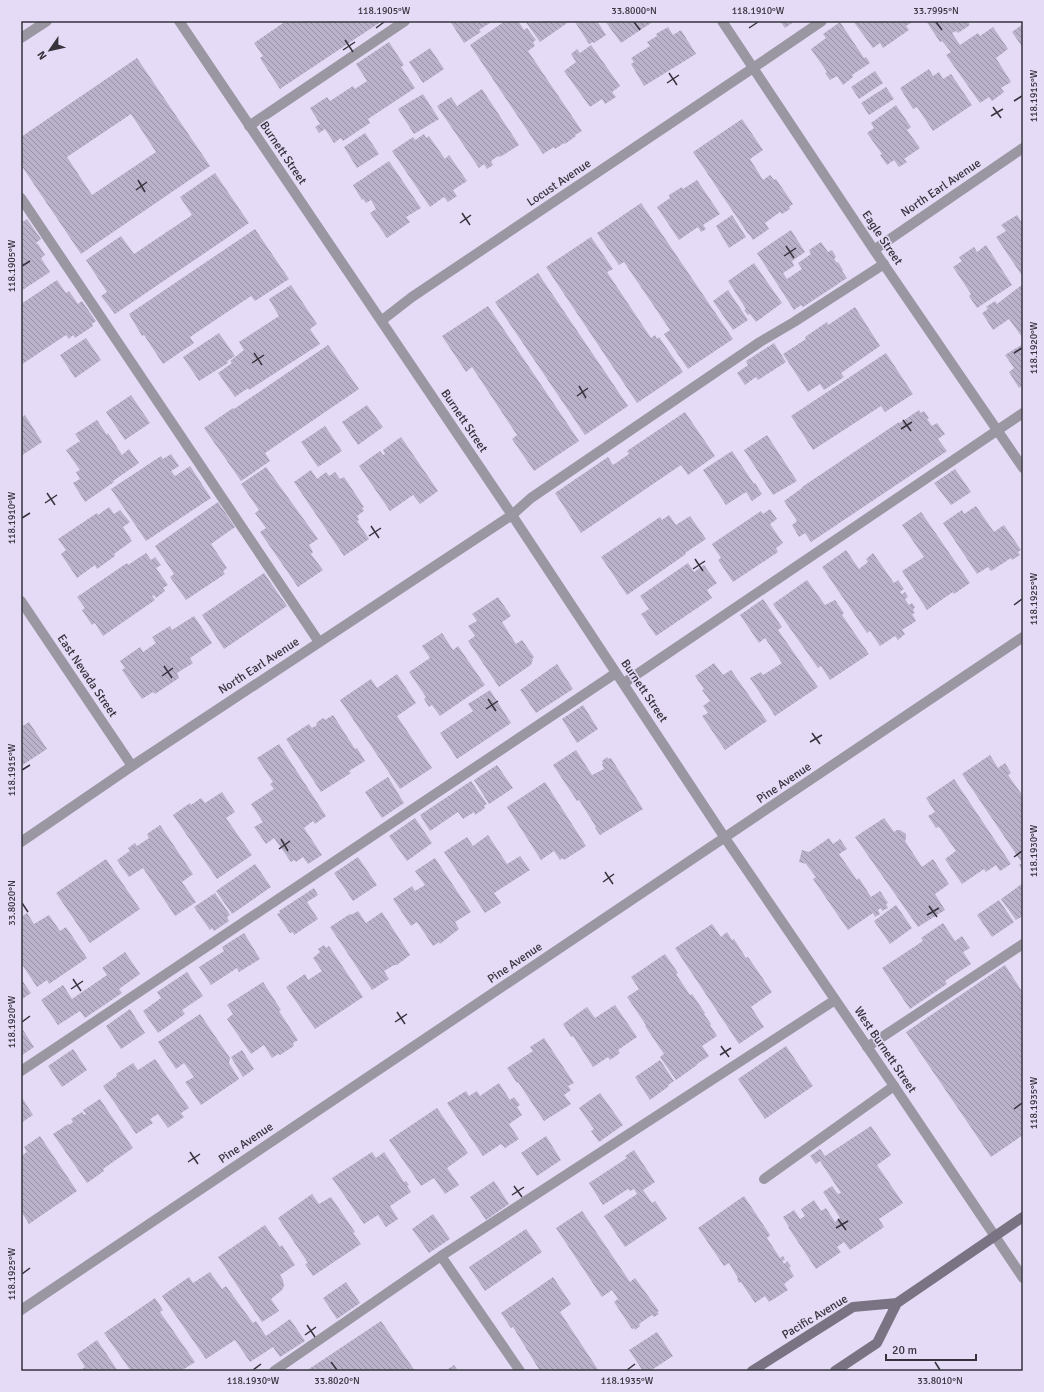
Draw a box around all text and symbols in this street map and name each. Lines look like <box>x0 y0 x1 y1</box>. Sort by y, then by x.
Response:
text: 118.1905°W <box>358 5 411 17</box>
text: 33.8000°N <box>611 5 657 17</box>
text: 118.1910°W <box>732 5 785 17</box>
text: 33.7995°N <box>913 5 959 17</box>
north arrow <box>30 30 70 70</box>
text: N <box>35 49 50 62</box>
text: 118.1915°W <box>1028 69 1040 122</box>
street label: Burnett Street <box>256 119 310 187</box>
street label: Locust Avenue <box>524 156 594 210</box>
street label: North Earl Avenue <box>898 156 984 220</box>
street label: Eagle Street <box>858 208 906 268</box>
text: 118.1905°W <box>6 239 18 292</box>
text: 118.1920°W <box>1028 321 1040 374</box>
street label: Burnett Street <box>437 387 491 455</box>
text: 118.1910°W <box>6 491 18 544</box>
text: 118.1925°W <box>1028 572 1040 625</box>
street label: East Nevada Street <box>54 632 120 720</box>
street label: North Earl Avenue <box>216 634 302 698</box>
street label: Burnett Street <box>617 657 671 725</box>
text: 118.1915°W <box>6 743 18 796</box>
street label: Pine Avenue <box>754 759 814 807</box>
text: 118.1930°W <box>1028 824 1040 877</box>
text: 33.8020°N <box>6 880 18 926</box>
street label: Pine Avenue <box>485 939 545 987</box>
text: 118.1920°W <box>6 995 18 1048</box>
street label: West Burnett Street <box>851 1004 919 1096</box>
text: 118.1935°W <box>1028 1076 1040 1129</box>
street label: Pine Avenue <box>216 1119 276 1167</box>
text: 118.1925°W <box>6 1247 18 1300</box>
street label: Pacific Avenue <box>779 1291 851 1343</box>
scale bar <box>886 1336 976 1362</box>
text: 20 m <box>892 1343 917 1358</box>
text: 118.1930°W <box>227 1375 280 1387</box>
text: 33.8020°N <box>314 1375 360 1387</box>
text: 118.1935°W <box>601 1375 654 1387</box>
text: 33.8010°N <box>917 1375 963 1387</box>

